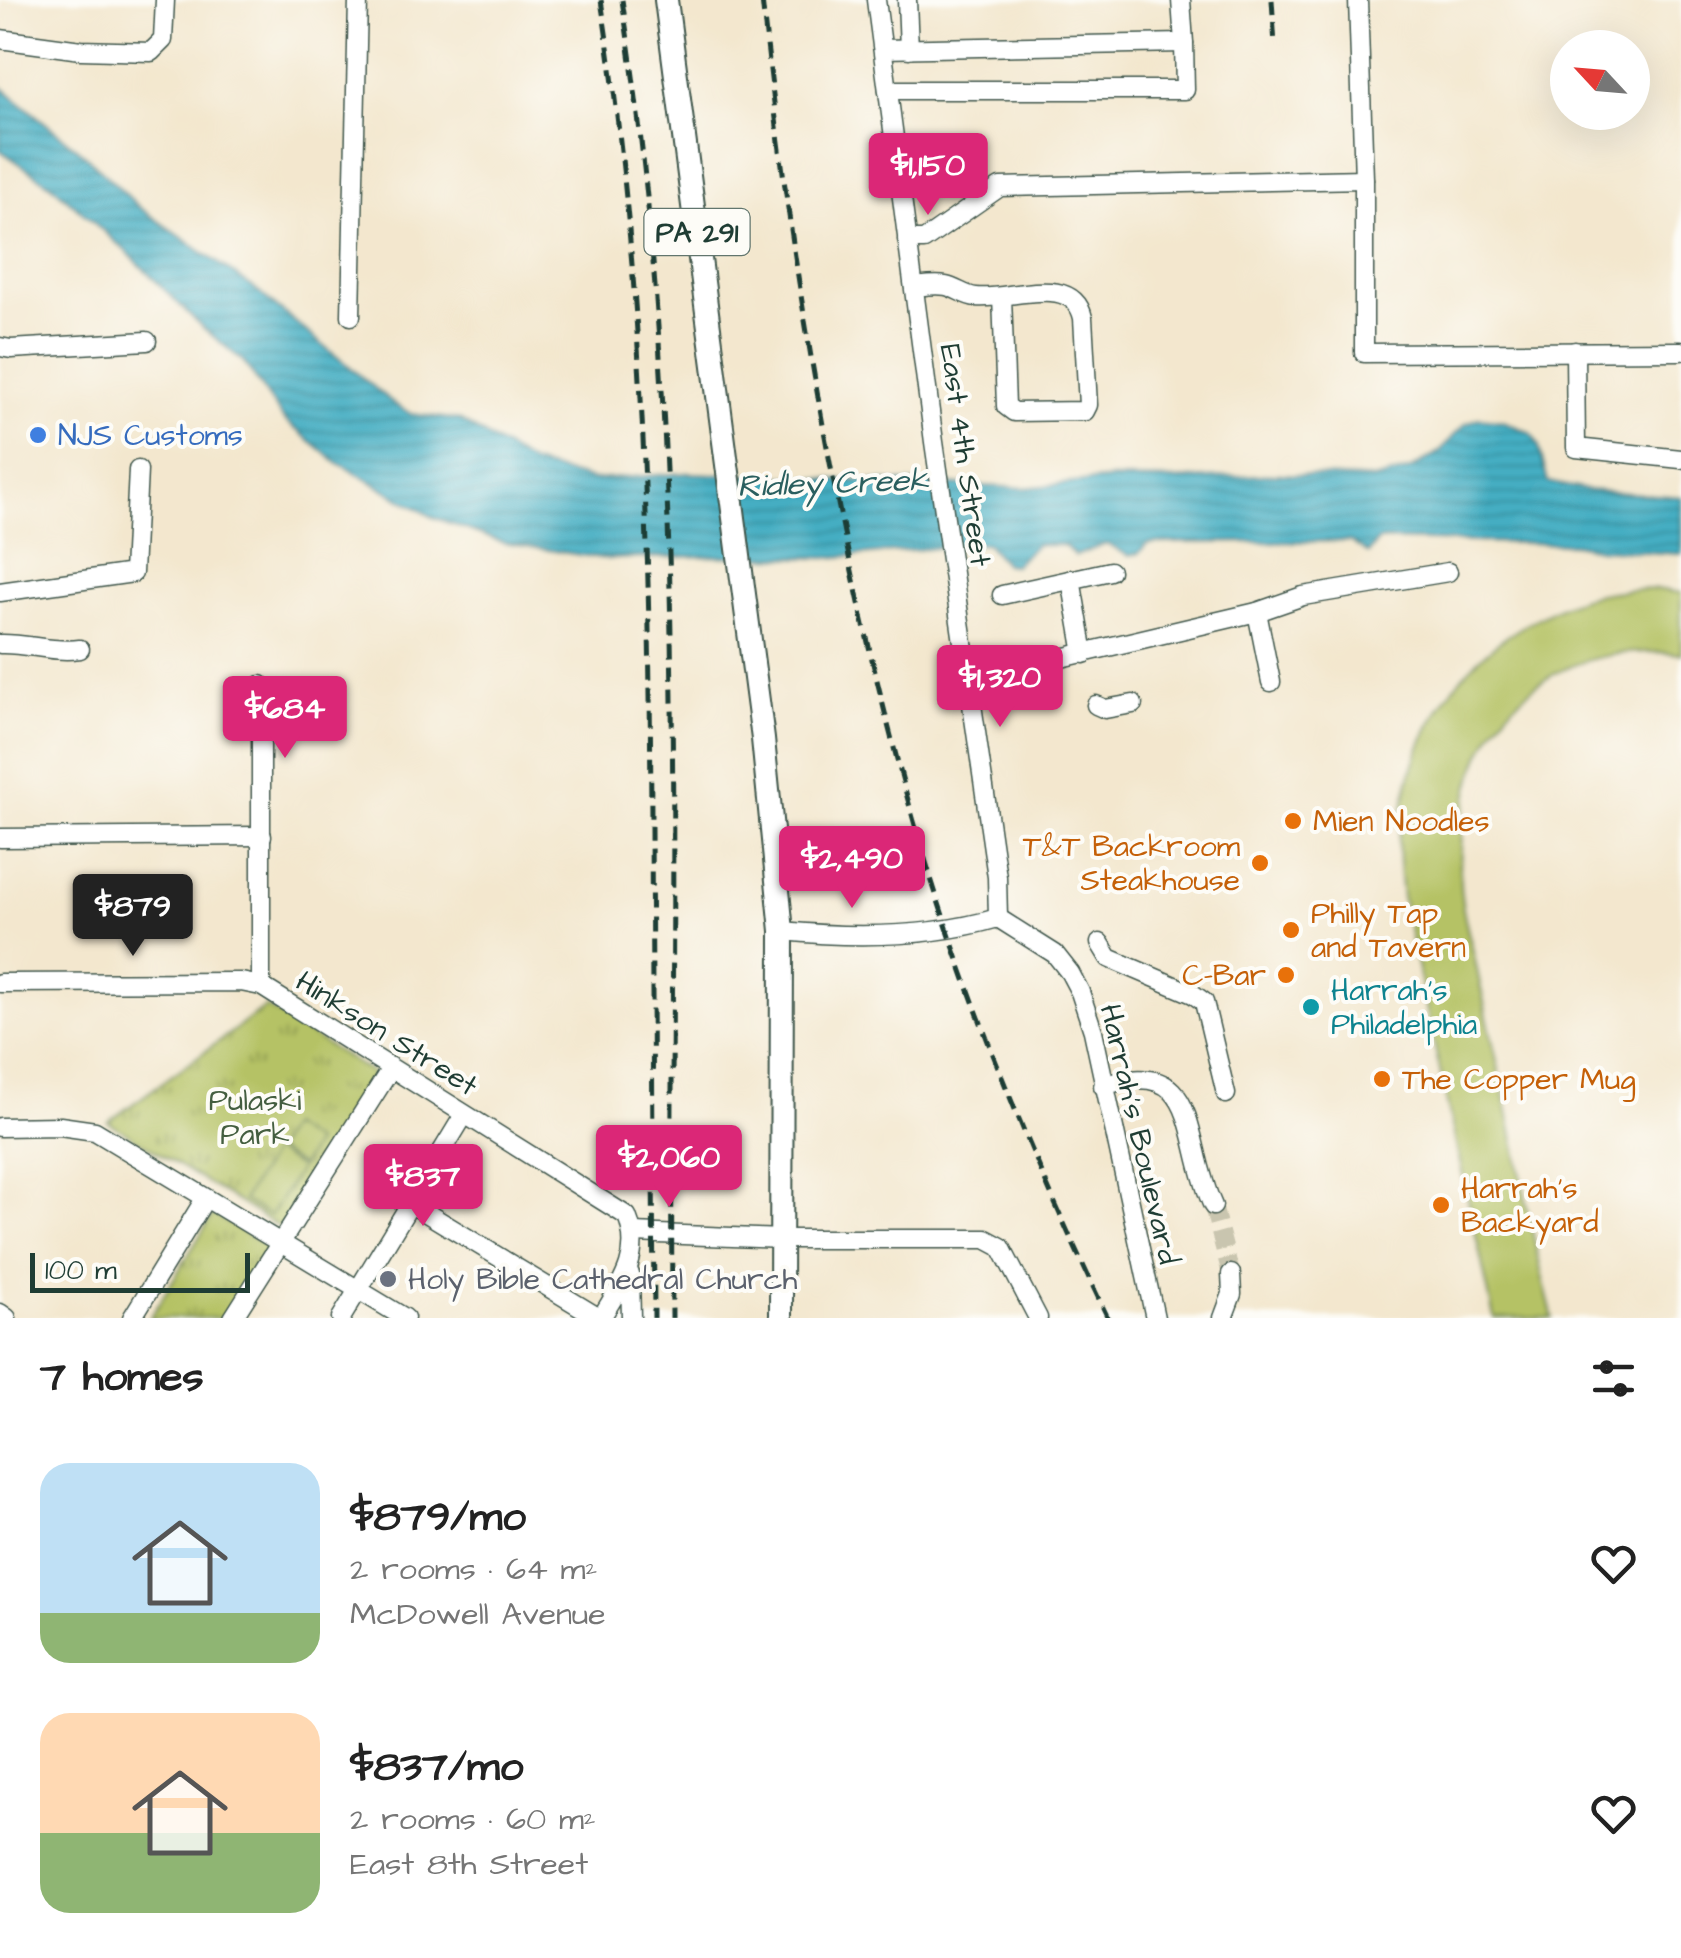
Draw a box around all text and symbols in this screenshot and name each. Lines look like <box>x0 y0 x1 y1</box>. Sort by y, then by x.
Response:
north arrow <box>1550 30 1650 130</box>
map controls <box>1550 30 1650 130</box>
pin: $1,150 <box>847 133 1009 218</box>
text: $1,150 <box>891 143 965 188</box>
road number: PA 291 <box>644 209 750 255</box>
street label: East 4th Street <box>929 341 1001 569</box>
place label: NJS Customs <box>58 415 243 457</box>
marker: NJS Customs <box>27 424 49 446</box>
water label: Ridley Creek <box>737 458 931 510</box>
pin: $1,320 <box>919 645 1081 730</box>
text: $1,320 <box>959 655 1041 700</box>
pin: $684 <box>226 676 344 761</box>
text: $684 <box>245 686 325 731</box>
place label: Mien Noodles <box>1313 801 1490 843</box>
marker: Mien Noodles <box>1282 810 1304 832</box>
pin: $2,490 <box>771 826 933 911</box>
place label: T&T Backroom Steakhouse <box>1023 826 1241 902</box>
text: $2,490 <box>801 836 903 881</box>
marker: T&T Backroom Steakhouse <box>1249 852 1271 874</box>
pin: $879 <box>74 874 192 959</box>
text: $879 <box>95 884 171 929</box>
place label: Philly Tap and Tavern <box>1311 893 1466 969</box>
marker: Philly Tap and Tavern <box>1280 919 1302 941</box>
place label: C-Bar <box>1182 955 1266 997</box>
street label: Hinkson Street <box>287 961 486 1107</box>
marker: C-Bar <box>1275 964 1297 986</box>
place label: Harrah's Philadelphia <box>1331 970 1477 1046</box>
marker: Harrah's Philadelphia <box>1300 996 1322 1018</box>
street label: Harrah's Boulevard <box>1089 1000 1189 1268</box>
place label: The Copper Mug <box>1402 1059 1636 1102</box>
marker: The Copper Mug <box>1371 1068 1393 1090</box>
park label: Pulaski Park <box>209 1080 302 1156</box>
pin: $2,060 <box>588 1125 750 1210</box>
text: $2,060 <box>618 1135 720 1180</box>
pin: $837 <box>364 1144 482 1229</box>
text: $837 <box>386 1154 460 1199</box>
place label: Harrah’s Backyard <box>1461 1168 1599 1245</box>
marker: Harrah’s Backyard <box>1430 1194 1452 1216</box>
scale bar <box>30 1248 250 1292</box>
text: 100 m <box>45 1251 117 1290</box>
place label: Holy Bible Cathedral Church <box>408 1259 797 1302</box>
marker: Holy Bible Cathedral Church <box>377 1268 399 1290</box>
text: 7 homes <box>40 1349 204 1407</box>
icon: filters <box>1586 1351 1641 1406</box>
text: $879/mo <box>350 1489 526 1547</box>
icon: home <box>120 1503 240 1623</box>
icon: heart <box>1586 1536 1641 1591</box>
text: 2 rooms · 64 m² <box>350 1547 597 1592</box>
text: McDowell Avenue <box>350 1592 606 1637</box>
text: $837/mo <box>350 1739 523 1797</box>
icon: home <box>120 1753 240 1873</box>
icon: heart <box>1586 1786 1641 1841</box>
text: 2 rooms · 60 m² <box>350 1797 596 1842</box>
text: East 8th Street <box>350 1842 588 1887</box>

